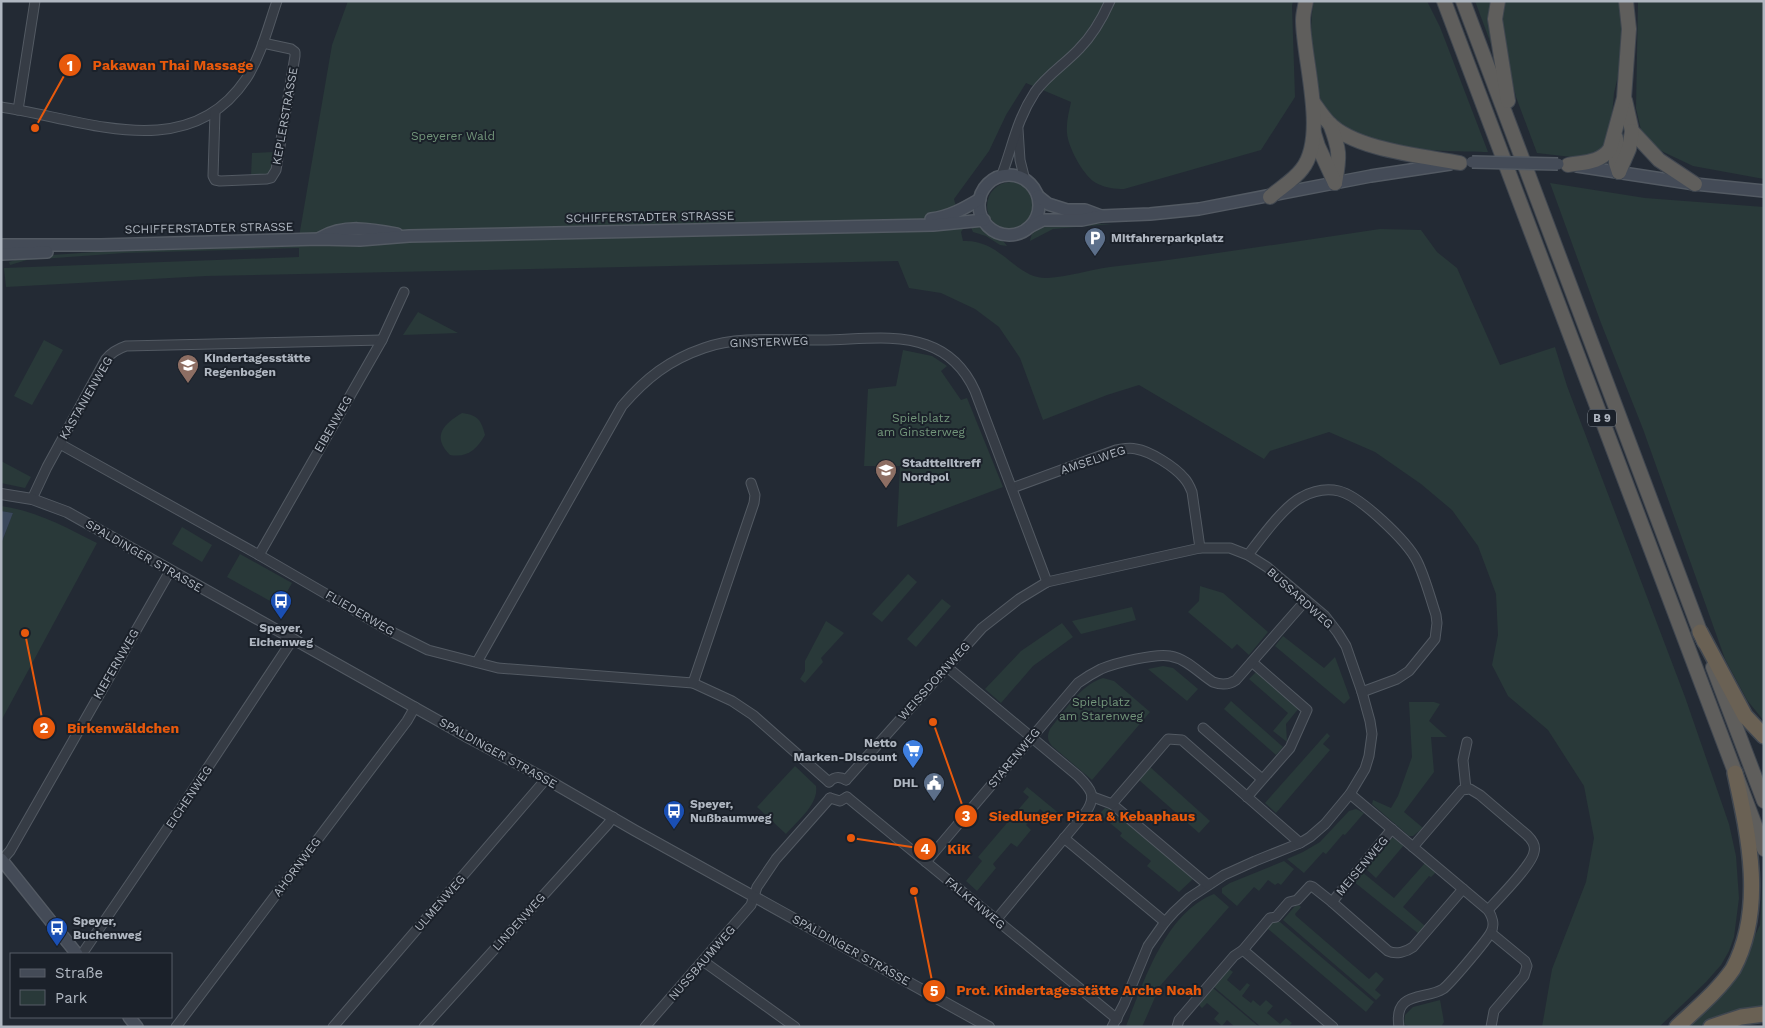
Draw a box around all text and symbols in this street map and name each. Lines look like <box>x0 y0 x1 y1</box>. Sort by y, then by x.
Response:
callout: Pakawan Thai Massage <box>58 51 264 80</box>
text: 1 <box>67 57 73 75</box>
text: Pakawan Thai Massage <box>93 57 253 73</box>
street label: KEPLERSTRASSE <box>270 66 301 166</box>
park label: Speyerer Wald <box>411 129 495 143</box>
street label: SCHIFFERSTADTER STRASSE <box>566 209 735 225</box>
street label: SCHIFFERSTADTER STRASSE <box>125 220 294 236</box>
parking icon: Mitfahrerparkplatz <box>1083 226 1107 257</box>
place label: Mitfahrerparkplatz <box>1111 231 1224 245</box>
street label: GINSTERWEG <box>729 334 809 350</box>
place label: Kindertagesstätte Regenbogen <box>204 351 311 379</box>
school or university icon: Kindertagesstätte Regenbogen <box>176 353 200 384</box>
street label: KASTANIENWEG <box>57 354 115 442</box>
street label: EIBENWEG <box>311 393 355 455</box>
road number: B 9 <box>1588 409 1616 426</box>
park label: Spielplatz am Ginsterweg <box>877 411 966 439</box>
street label: AMSELWEG <box>1059 443 1127 477</box>
place label: Stadtteiltreff Nordpol <box>902 456 981 484</box>
school or university icon: Stadtteiltreff Nordpol <box>874 458 898 489</box>
street label: SPALDINGER STRASSE <box>83 517 205 595</box>
street label: BUSSARDWEG <box>1264 565 1336 631</box>
street label: FLIEDERWEG <box>323 588 397 638</box>
bus stop icon: Speyer, Eichenweg <box>269 589 293 620</box>
place label: Speyer, Eichenweg <box>249 621 313 649</box>
street label: KIEFERNWEG <box>90 626 142 702</box>
street label: WEISSDORNWEG <box>895 639 973 723</box>
park label: Spielplatz am Starenweg <box>1059 695 1144 723</box>
callout: Birkenwäldchen <box>32 713 189 742</box>
street label: SPALDINGER STRASSE <box>437 715 560 791</box>
text: 2 <box>40 719 49 737</box>
text: Birkenwäldchen <box>67 720 179 736</box>
street label: STARENWEG <box>985 725 1043 791</box>
place label: Netto Marken-Discount <box>794 736 898 764</box>
supermarket icon: Netto Marken-Discount <box>901 738 925 769</box>
street label: EICHENWEG <box>163 763 215 831</box>
public building icon: DHL <box>922 771 946 802</box>
place label: DHL <box>893 776 918 790</box>
place label: Speyer, Nußbaumweg <box>690 797 772 825</box>
bus stop icon: Speyer, Nußbaumweg <box>662 799 686 830</box>
callout: Siedlunger Pizza & Kebaphaus <box>954 801 1205 830</box>
text: 3 <box>962 807 971 825</box>
text: Siedlunger Pizza & Kebaphaus <box>989 808 1196 824</box>
street label: MEISENWEG <box>1333 833 1391 899</box>
street label: AHORNWEG <box>270 835 324 899</box>
callout: KiK <box>912 835 981 864</box>
text: 4 <box>920 840 930 858</box>
text: KiK <box>947 841 971 857</box>
street label: ULMENWEG <box>412 872 468 934</box>
street label: FALKENWEG <box>942 874 1008 932</box>
street label: LINDENWEG <box>490 890 548 954</box>
street label: SPALDINGER STRASSE <box>790 912 913 988</box>
place label: Speyer, Buchenweg <box>73 914 142 942</box>
bus stop icon: Speyer, Buchenweg <box>45 916 69 947</box>
street label: NUSSBAUMWEG <box>666 923 738 1003</box>
legend <box>10 953 172 1018</box>
text: Straße <box>55 964 103 982</box>
callout: Prot. Kindertagesstätte Arche Noah <box>921 976 1212 1005</box>
text: 5 <box>930 982 939 1000</box>
text: Prot. Kindertagesstätte Arche Noah <box>956 982 1202 998</box>
text: Park <box>55 989 88 1007</box>

